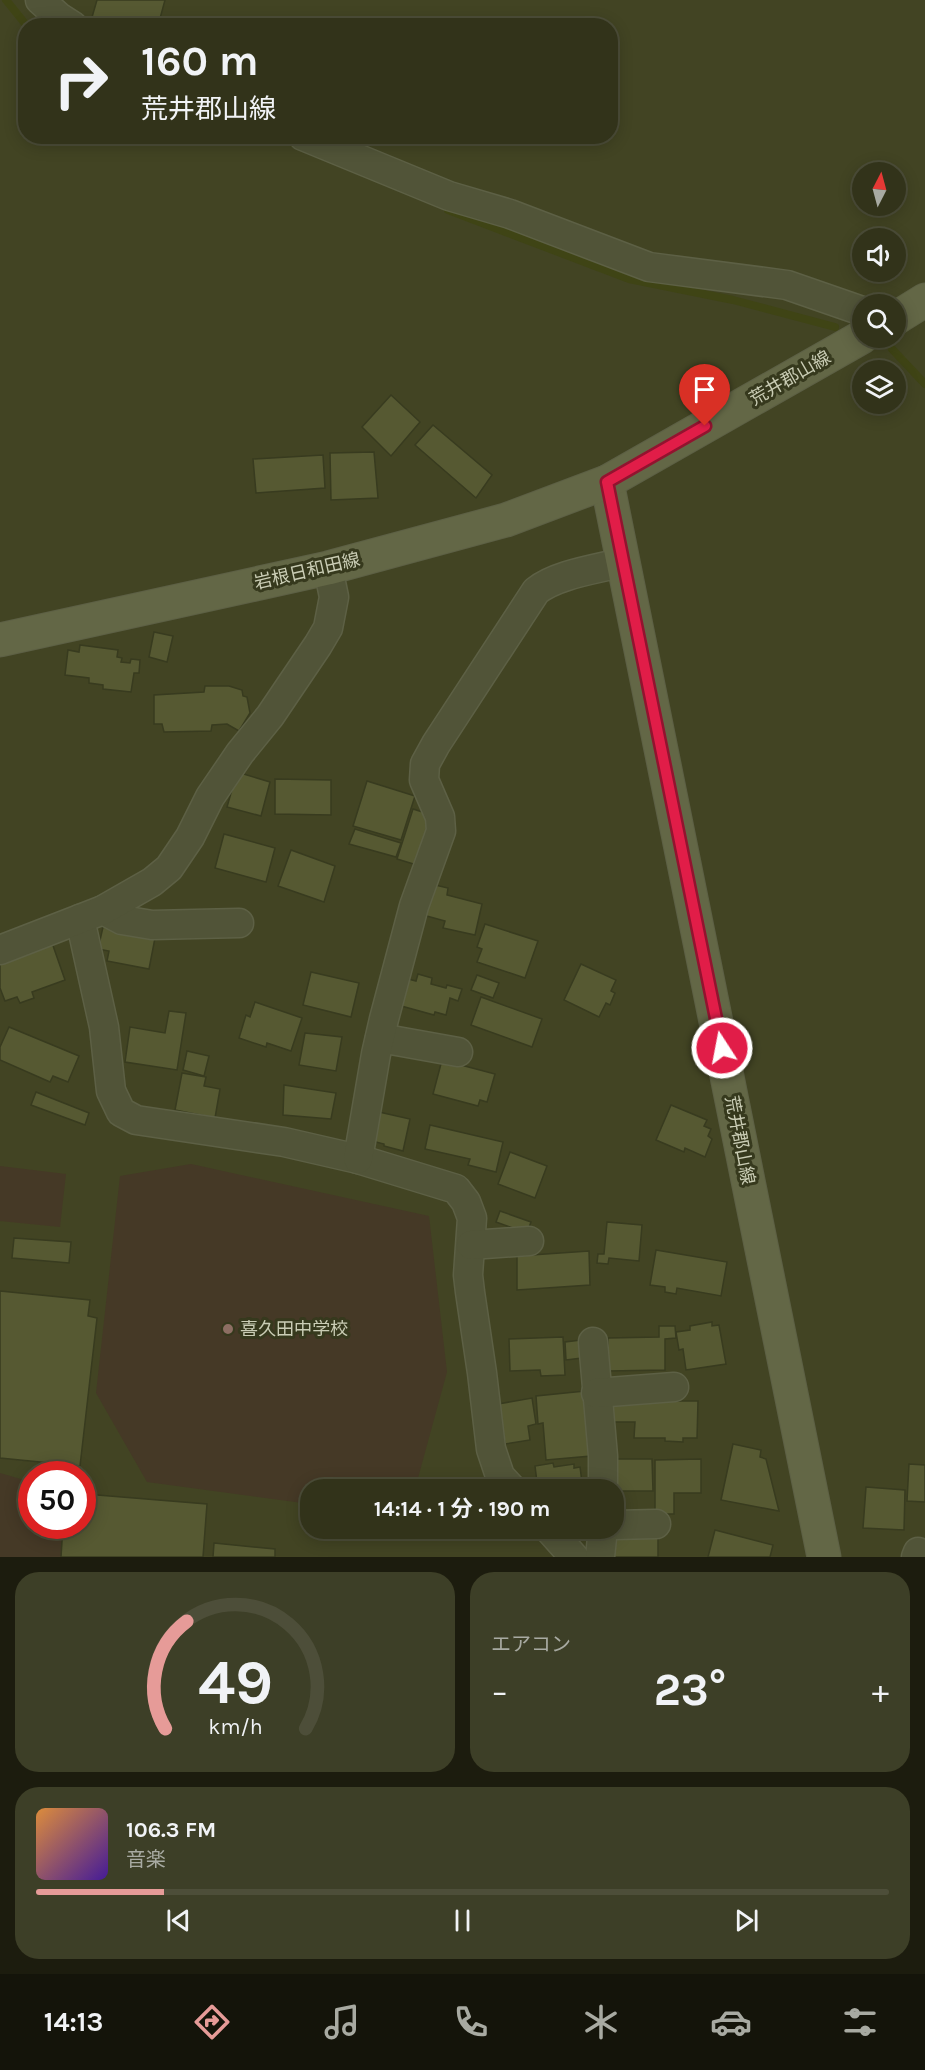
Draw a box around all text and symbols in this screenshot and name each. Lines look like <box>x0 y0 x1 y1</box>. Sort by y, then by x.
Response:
text: 160 m <box>141 36 259 86</box>
icon: right <box>42 42 120 120</box>
text: 荒井郡山線 <box>141 93 276 125</box>
north arrow <box>852 162 906 216</box>
map controls <box>852 162 906 414</box>
button: sound <box>852 228 906 282</box>
button: search <box>852 294 906 348</box>
street label: 荒井郡山線 <box>746 346 834 410</box>
button: layers <box>852 360 906 414</box>
pin <box>679 364 730 426</box>
icon: arrive <box>688 373 721 406</box>
street label: 岩根日和田線 <box>252 548 362 594</box>
position arrow <box>690 1016 754 1080</box>
street label: 荒井郡山線 <box>721 1094 759 1186</box>
place label: 喜久田中学校 <box>240 1318 348 1340</box>
marker: 喜久田中学校 <box>221 1322 235 1336</box>
speed limit sign: 50 <box>18 1461 96 1539</box>
text: 14:14 · 1 分 · 190 m <box>374 1496 550 1522</box>
text: エアコン <box>491 1633 571 1656</box>
text: 49 <box>197 1646 273 1719</box>
text: 23° <box>654 1664 726 1716</box>
text: − <box>491 1672 508 1710</box>
text: + <box>872 1672 889 1710</box>
text: km/h <box>208 1714 262 1739</box>
text: 106.3 FM <box>126 1817 216 1843</box>
text: 音楽 <box>126 1848 166 1871</box>
icon: previous <box>162 1904 195 1937</box>
icon: pause <box>446 1904 479 1937</box>
icon: next <box>730 1904 763 1937</box>
icon: directions <box>191 2001 233 2043</box>
icon: music <box>321 2001 363 2043</box>
icon: phone <box>450 2001 492 2043</box>
icon: climate <box>580 2001 622 2043</box>
icon: car <box>710 2001 752 2043</box>
icon: filters <box>839 2001 881 2043</box>
text: 14:13 <box>44 2006 103 2038</box>

